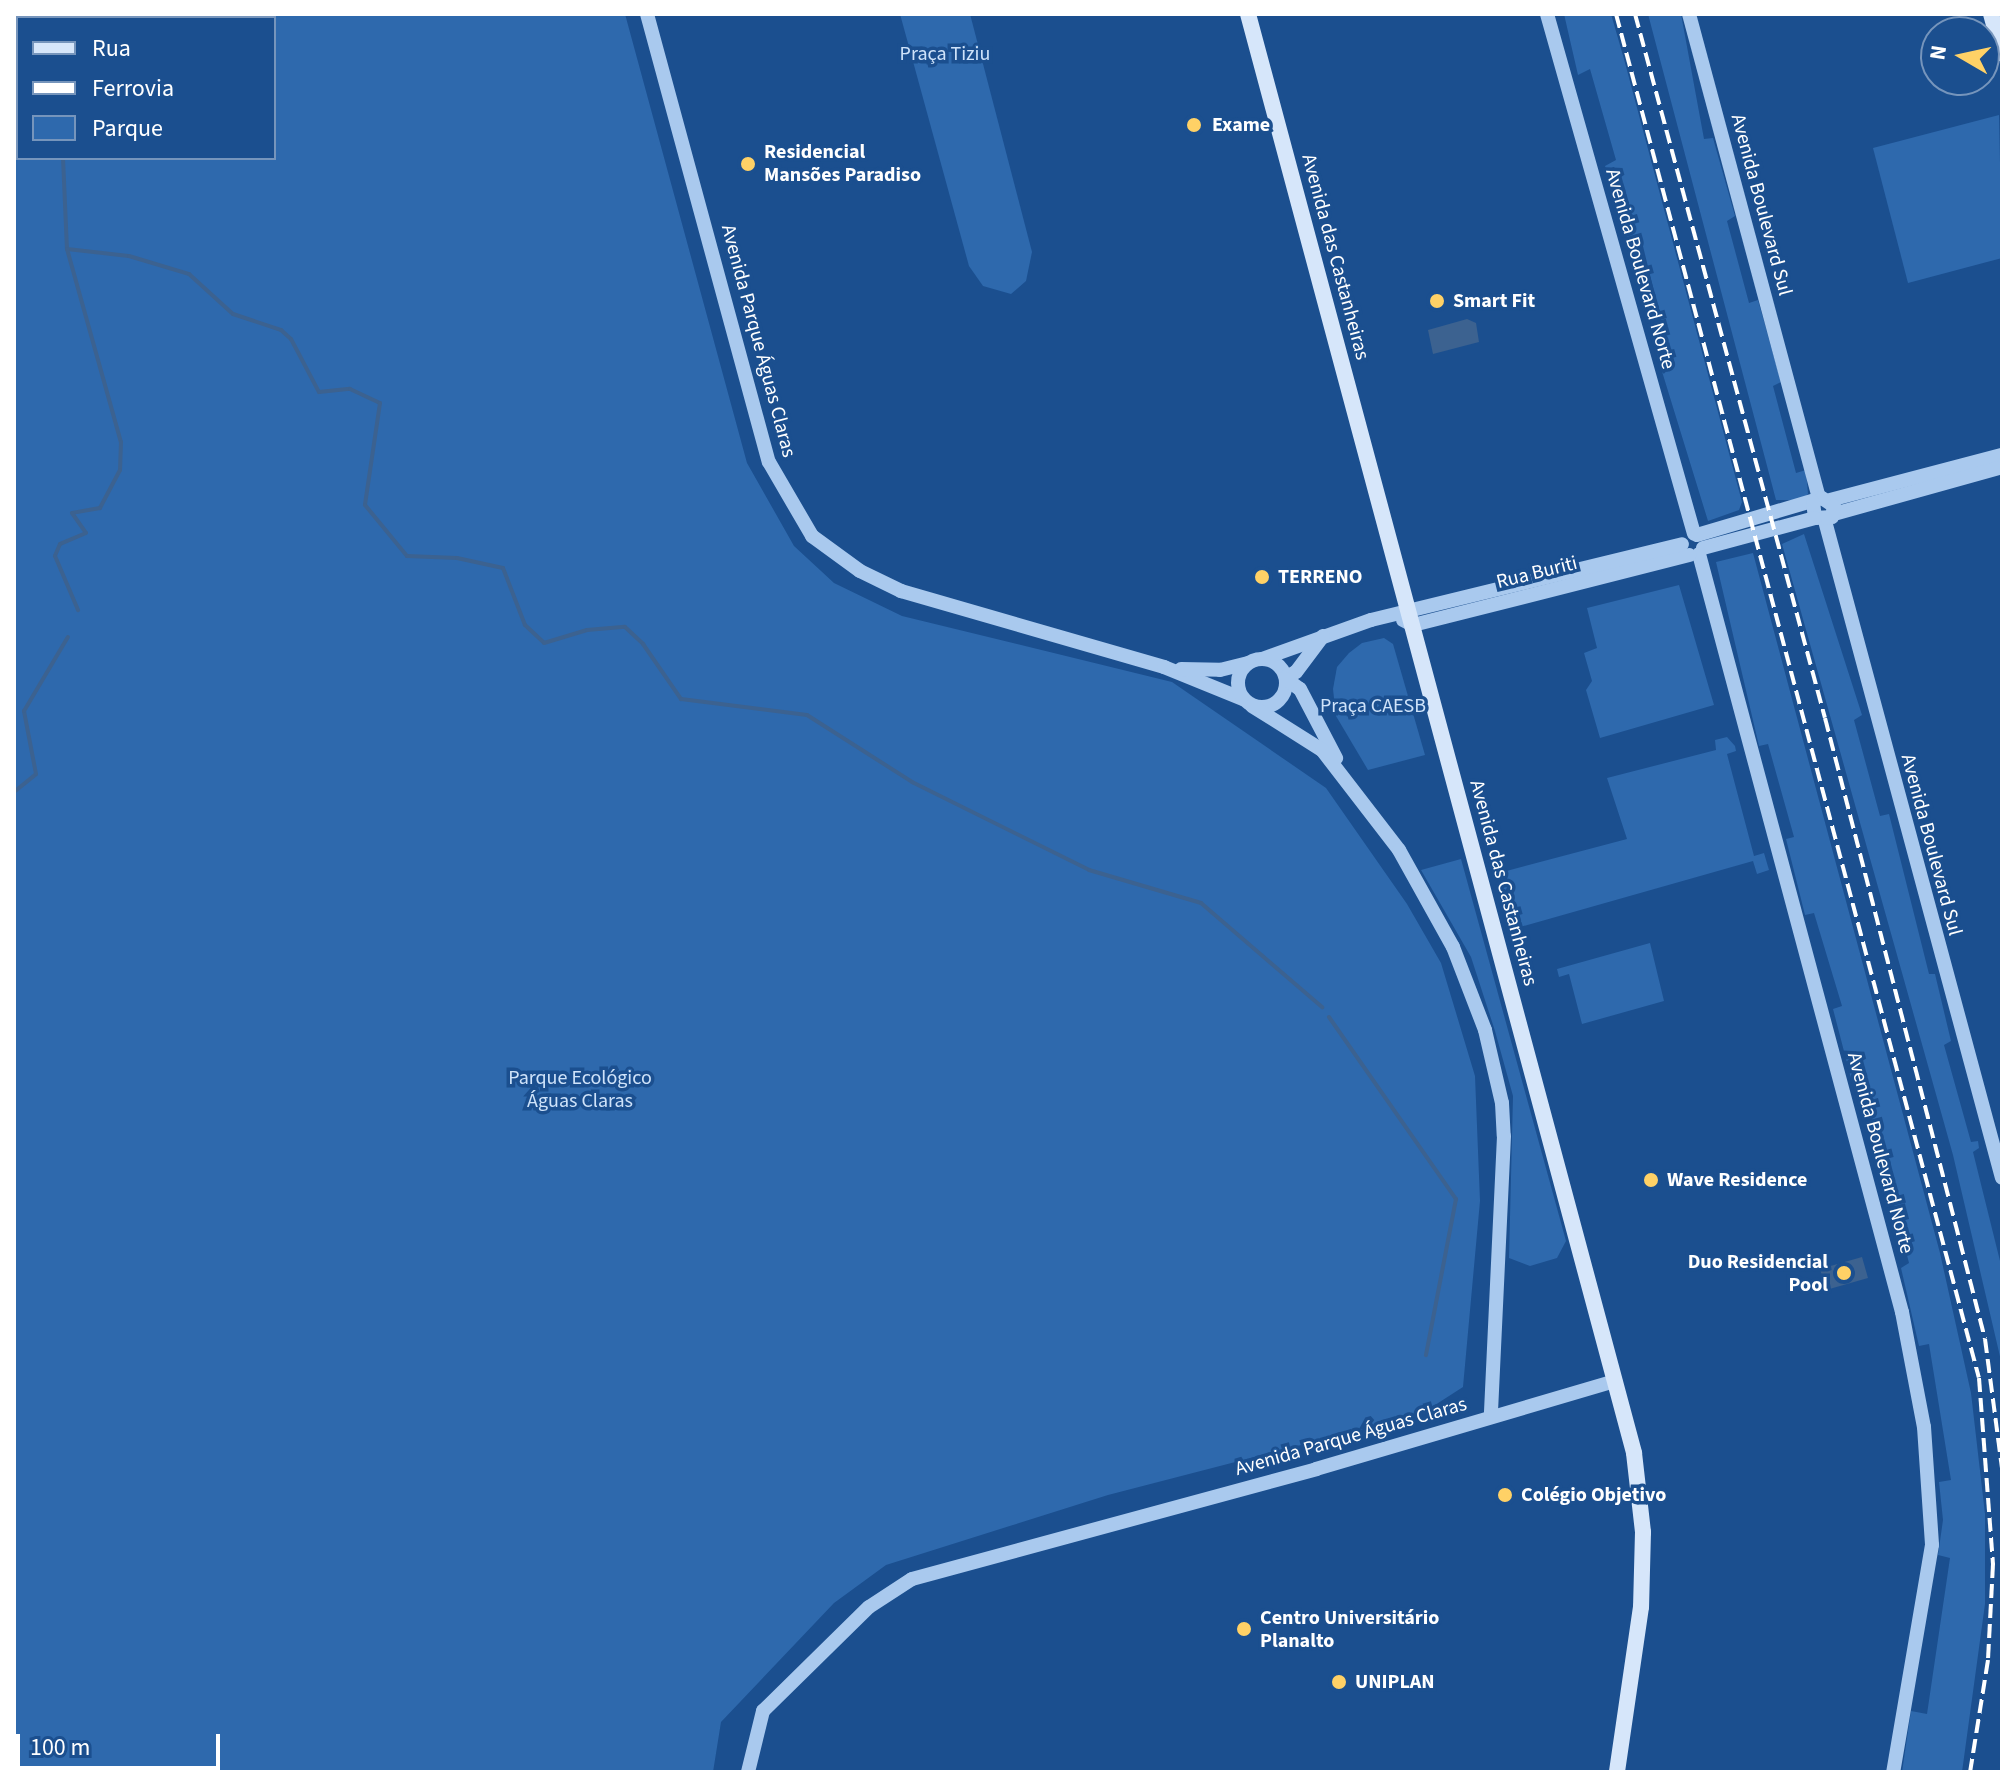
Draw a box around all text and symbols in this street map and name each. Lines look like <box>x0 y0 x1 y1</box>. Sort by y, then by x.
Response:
legend <box>16 16 276 160</box>
north arrow <box>1920 16 2000 96</box>
text: Rua <box>92 31 131 66</box>
park label: Praça Tiziu <box>900 42 990 66</box>
text: N <box>1921 43 1955 62</box>
text: Ferrovia <box>92 71 174 106</box>
text: Parque <box>92 111 163 146</box>
street label: Avenida Boulevard Sul <box>1725 112 1797 298</box>
place label: Exame <box>1212 113 1270 137</box>
marker: Exame <box>1183 114 1205 136</box>
place label: Residencial Mansões Paradiso <box>764 140 921 187</box>
street label: Avenida das Castanheiras <box>1296 152 1374 362</box>
marker: Residencial Mansões Paradiso <box>739 155 757 173</box>
street label: Avenida Boulevard Norte <box>1600 166 1680 372</box>
street label: Avenida Parque Águas Claras <box>715 222 801 460</box>
place label: Smart Fit <box>1453 289 1535 313</box>
marker: Smart Fit <box>1428 292 1446 310</box>
street label: Rua Buriti <box>1494 551 1580 595</box>
place label: TERRENO <box>1278 565 1363 589</box>
marker: TERRENO <box>1253 568 1271 586</box>
park label: Praça CAESB <box>1320 694 1426 718</box>
street label: Avenida Boulevard Sul <box>1895 752 1967 938</box>
street label: Avenida das Castanheiras <box>1464 778 1542 988</box>
street label: Avenida Boulevard Norte <box>1842 1050 1918 1256</box>
park label: Parque Ecológico Águas Claras <box>508 1066 652 1113</box>
place label: Wave Residence <box>1667 1168 1807 1192</box>
marker: Wave Residence <box>1642 1171 1660 1189</box>
place label: Duo Residencial Pool <box>1688 1250 1828 1297</box>
marker: Duo Residencial Pool <box>1835 1264 1853 1282</box>
street label: Avenida Parque Águas Claras <box>1232 1392 1470 1482</box>
place label: Colégio Objetivo <box>1521 1483 1666 1507</box>
marker: Colégio Objetivo <box>1496 1486 1514 1504</box>
place label: Centro Universitário Planalto <box>1260 1606 1439 1653</box>
marker: Centro Universitário Planalto <box>1235 1620 1253 1638</box>
place label: UNIPLAN <box>1355 1670 1435 1694</box>
marker: UNIPLAN <box>1330 1673 1348 1691</box>
scale bar <box>20 1718 224 1768</box>
text: 100 m <box>30 1730 90 1765</box>

